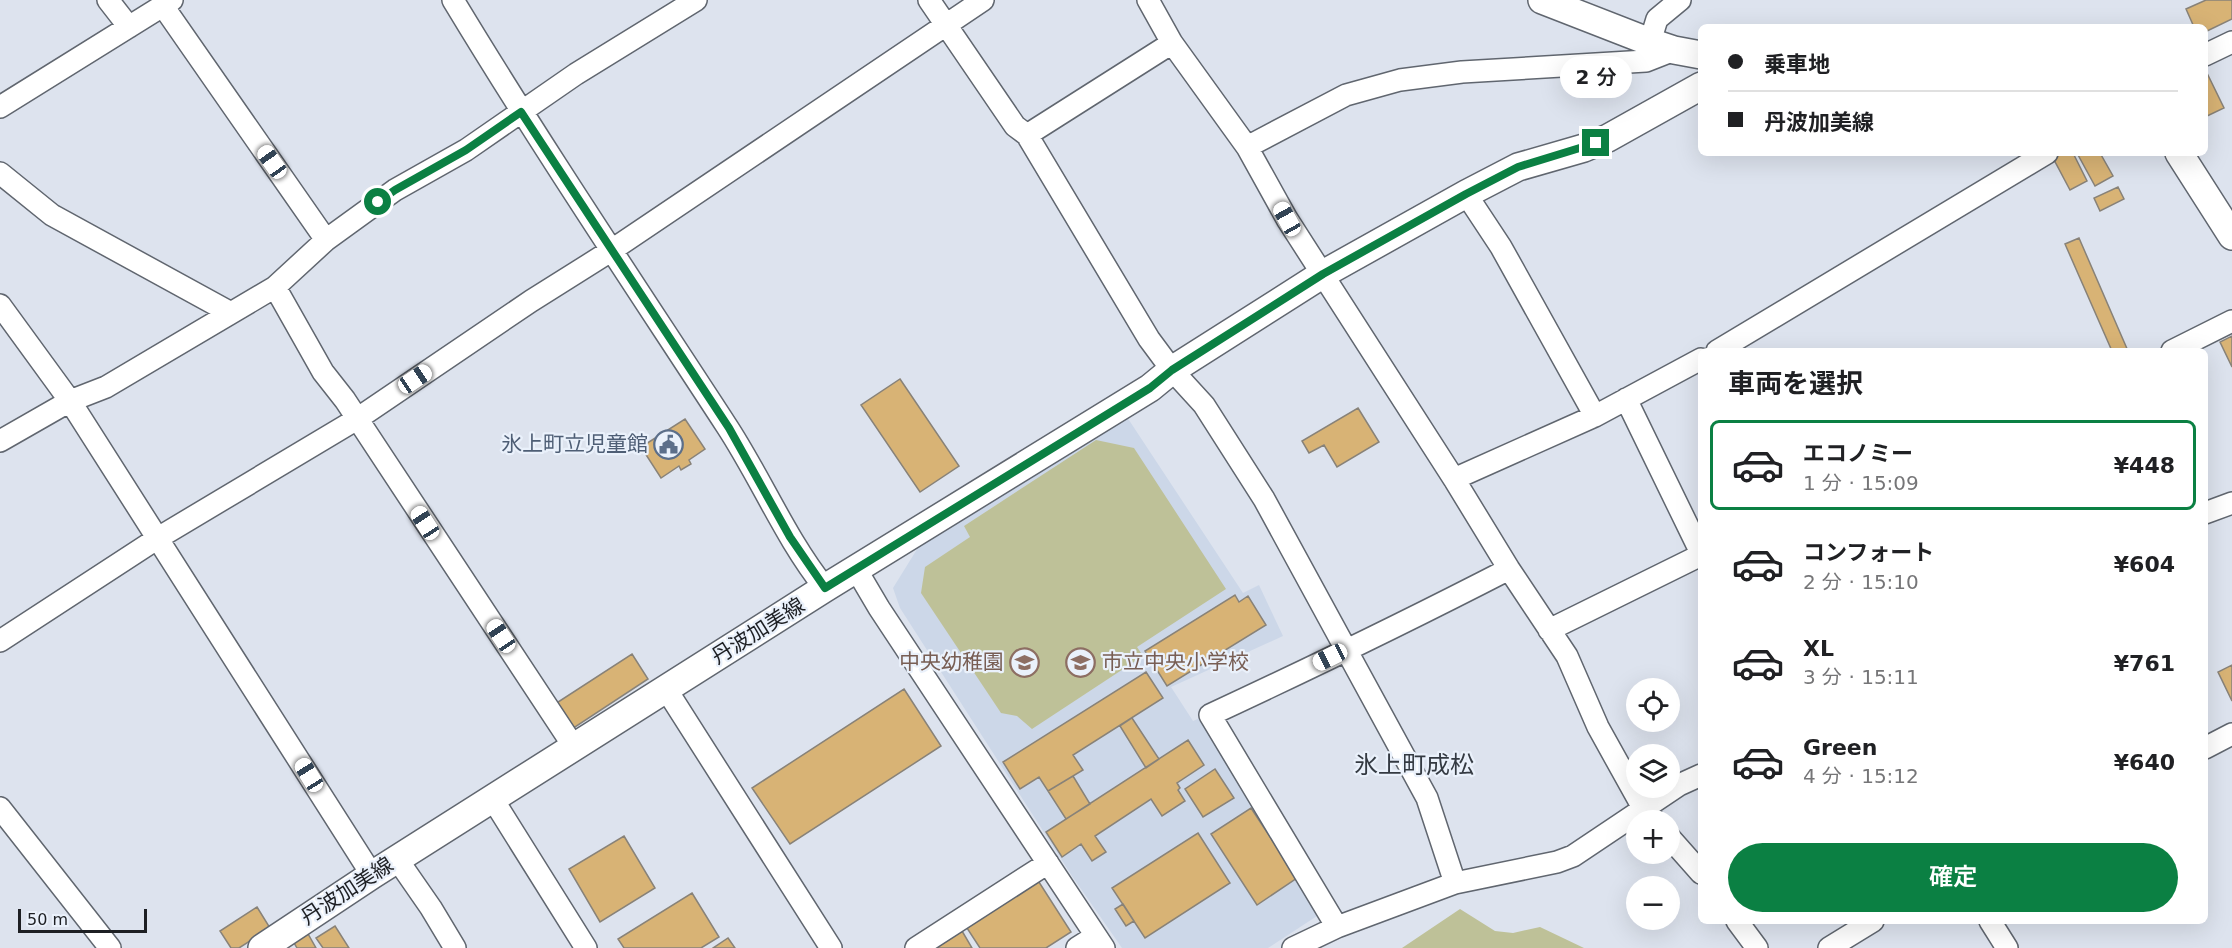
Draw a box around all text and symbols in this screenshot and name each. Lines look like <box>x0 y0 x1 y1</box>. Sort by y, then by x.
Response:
text: 乗車地 <box>1764 52 1830 77</box>
callout: 2 分 <box>1560 56 1632 98</box>
text: 2 分 <box>1576 65 1616 89</box>
text: 丹波加美線 <box>1764 110 1874 135</box>
route end <box>1582 129 1609 156</box>
car <box>254 142 290 182</box>
route start <box>364 188 391 215</box>
car <box>1270 199 1304 239</box>
car <box>395 361 435 397</box>
text: 車両を選択 <box>1728 368 1863 399</box>
public building icon: 氷上町立児童館 <box>653 428 685 460</box>
place label: 氷上町立児童館 <box>501 432 648 456</box>
icon: car <box>1731 438 1785 492</box>
text: エコノミー <box>1803 441 1913 466</box>
text: ¥448 <box>2114 453 2175 478</box>
text: 1 分 · 15:09 <box>1803 471 1919 495</box>
car <box>408 503 442 543</box>
icon: car <box>1731 537 1785 591</box>
text: コンフォート <box>1803 540 1934 565</box>
text: ¥604 <box>2114 552 2175 577</box>
text: 2 分 · 15:10 <box>1803 570 1919 594</box>
street label: 丹波加美線 <box>707 593 809 669</box>
car <box>483 616 519 656</box>
icon: car <box>1731 636 1785 690</box>
text: XL <box>1803 636 1834 661</box>
car <box>1310 641 1350 673</box>
school or university icon: 中央幼稚園 <box>1009 646 1041 678</box>
school or university icon: 市立中央小学校 <box>1065 646 1097 678</box>
place label: 中央幼稚園 <box>899 650 1004 674</box>
place label: 市立中央小学校 <box>1102 650 1249 674</box>
text: ¥761 <box>2114 651 2175 676</box>
text: 3 分 · 15:11 <box>1803 665 1919 689</box>
map controls <box>1626 678 1680 930</box>
button: locate <box>1626 678 1680 732</box>
icon: car <box>1731 735 1785 789</box>
text: Green <box>1803 735 1877 760</box>
button: layers <box>1626 744 1680 798</box>
text: ¥640 <box>2114 750 2175 775</box>
district label: 氷上町成松 <box>1354 751 1474 779</box>
car <box>292 755 326 795</box>
text: 4 分 · 15:12 <box>1803 764 1919 788</box>
button: + <box>1626 810 1680 864</box>
button: 確定 <box>1728 843 2178 912</box>
street label: 丹波加美線 <box>296 852 398 930</box>
button: − <box>1626 876 1680 930</box>
scale bar <box>18 906 147 934</box>
text: 50 m <box>27 910 68 929</box>

